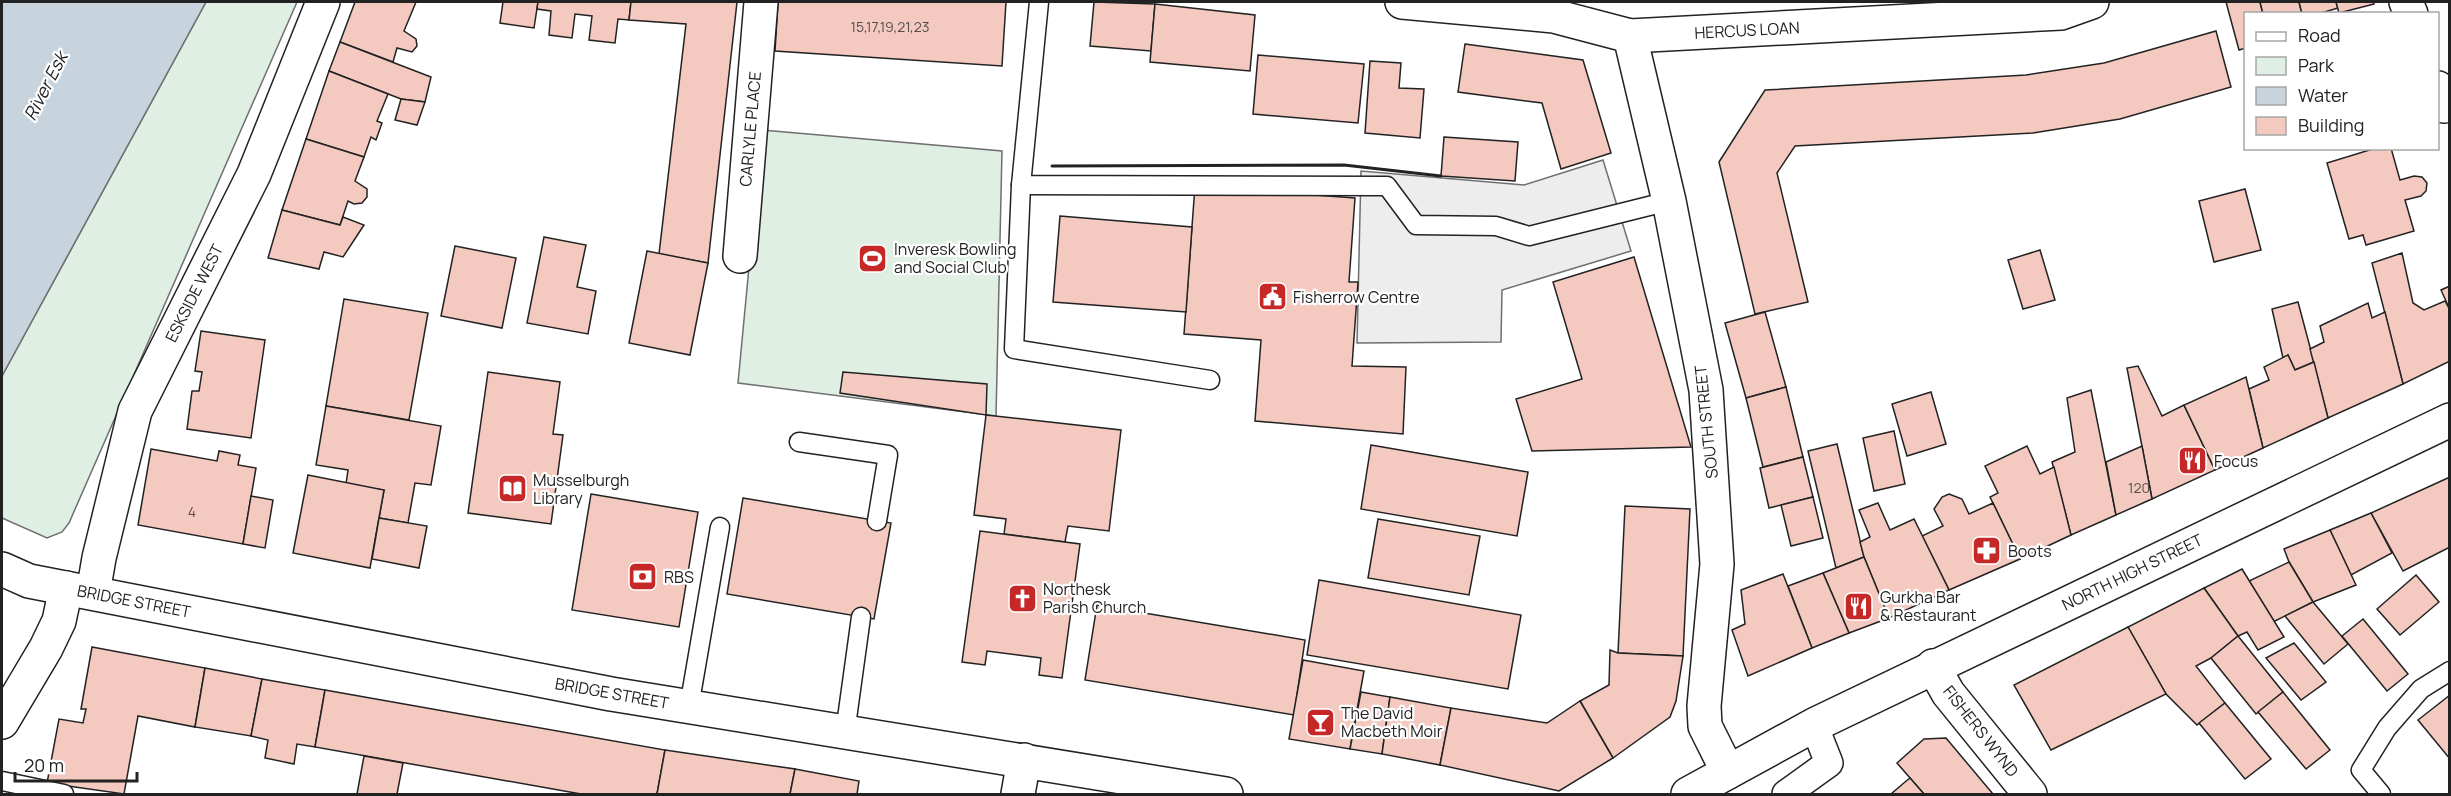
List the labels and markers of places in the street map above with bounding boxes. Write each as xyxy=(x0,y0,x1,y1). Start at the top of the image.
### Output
place label: Inveresk Bowling and Social Club xyxy=(894,238,1017,278)
sports icon: Inveresk Bowling and Social Club xyxy=(857,242,889,274)
public building icon: Fisherrow Centre xyxy=(1256,281,1288,313)
place label: Fisherrow Centre xyxy=(1293,286,1419,308)
restaurant icon: Focus xyxy=(2177,445,2209,477)
place label: Focus xyxy=(2214,450,2258,472)
place label: Musselburgh Library xyxy=(533,469,629,509)
library icon: Musselburgh Library xyxy=(496,473,528,505)
pharmacy icon: Boots xyxy=(1971,535,2003,567)
place label: Boots xyxy=(2008,540,2052,562)
bank icon: RBS xyxy=(627,561,659,593)
place label: RBS xyxy=(664,566,694,588)
place label: Northesk Parish Church xyxy=(1043,578,1146,618)
church icon: Northesk Parish Church xyxy=(1006,582,1038,614)
place label: Gurkha Bar & Restaurant xyxy=(1880,586,1977,626)
restaurant icon: Gurkha Bar & Restaurant xyxy=(1843,590,1875,622)
place label: The David Macbeth Moir xyxy=(1341,702,1443,742)
bar icon: The David Macbeth Moir xyxy=(1304,706,1336,738)

